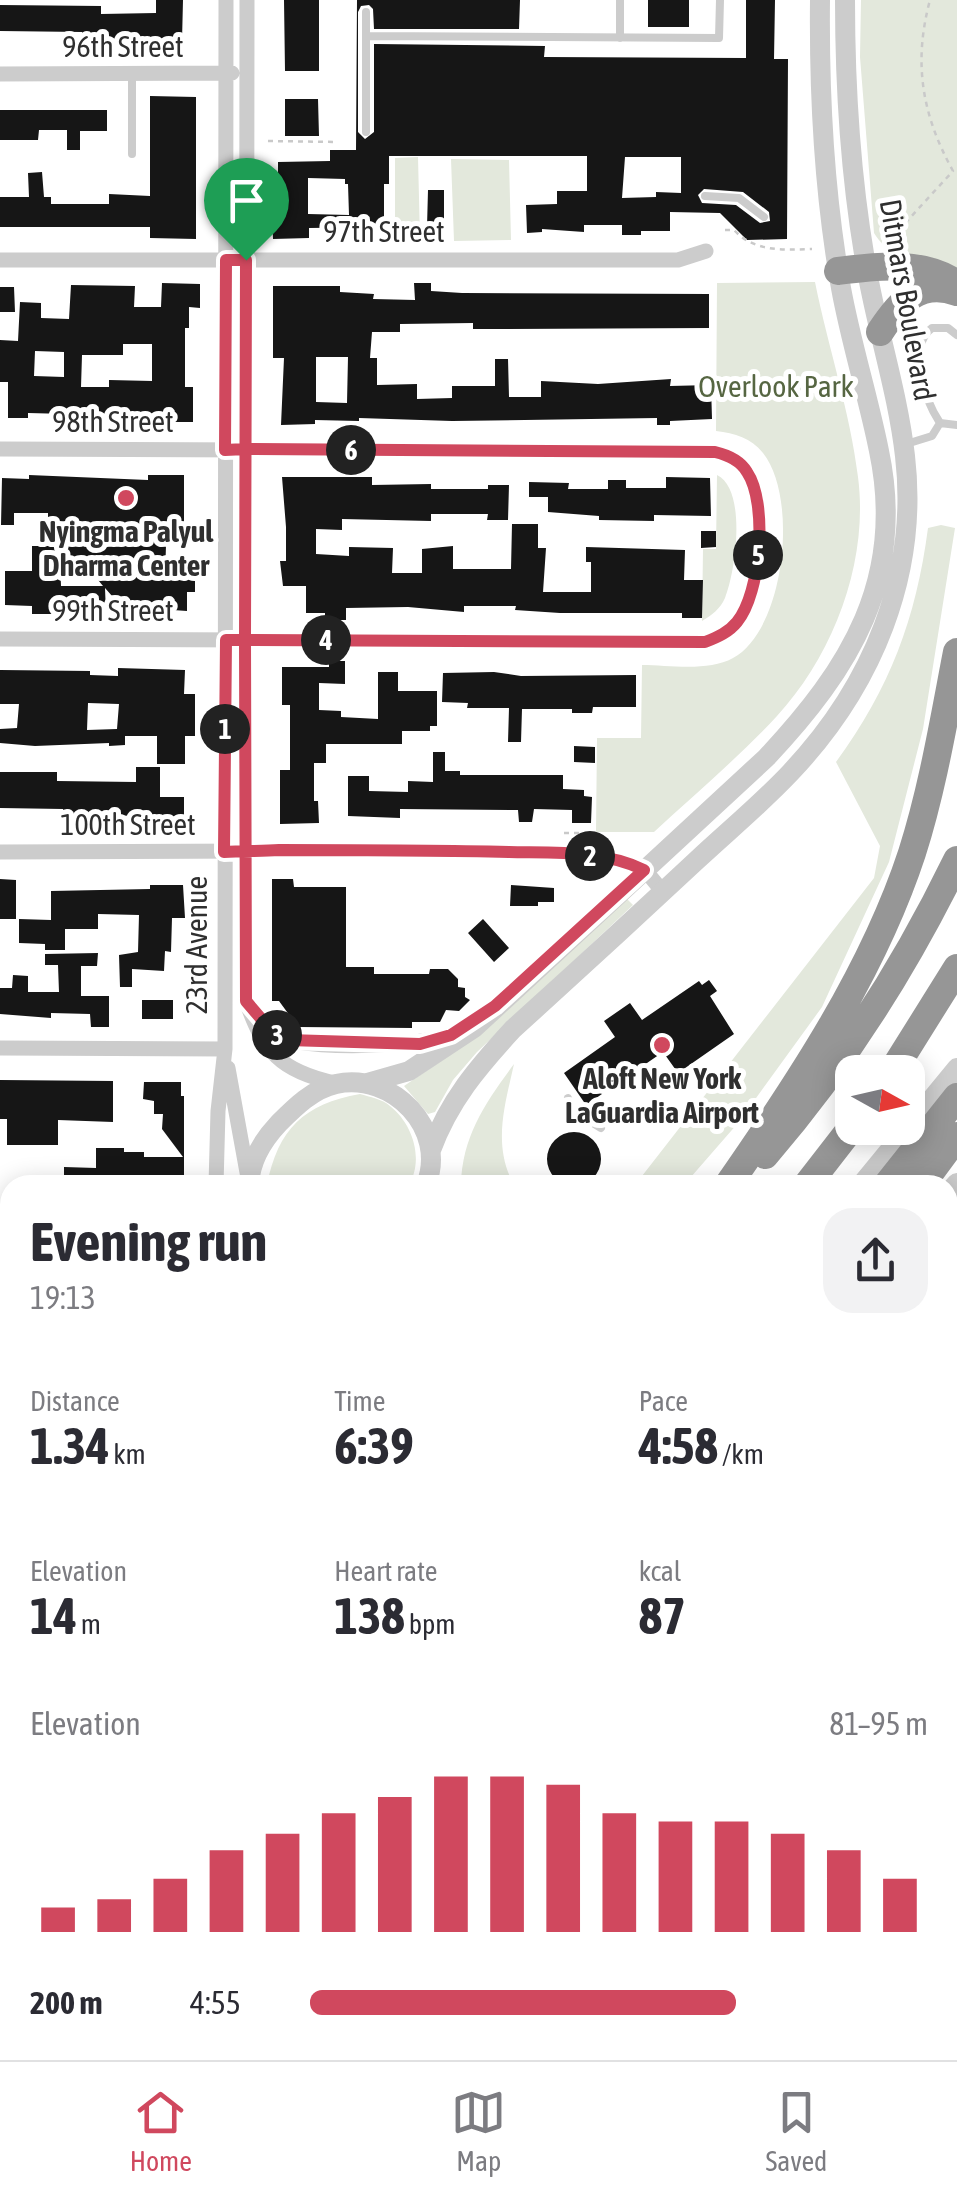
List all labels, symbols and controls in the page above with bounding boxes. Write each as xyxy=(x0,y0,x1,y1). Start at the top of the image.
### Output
street label: 96th Street xyxy=(62,29,184,63)
pin xyxy=(204,158,289,261)
icon: arrive xyxy=(219,173,274,228)
street label: Ditmars Boulevard xyxy=(874,196,942,403)
street label: 97th Street xyxy=(323,214,445,248)
park label: Overlook Park xyxy=(698,369,854,403)
street label: 98th Street xyxy=(52,404,174,438)
pin: 6 xyxy=(326,425,376,475)
text: 6 xyxy=(344,434,358,466)
marker: Nyingma Palyul Dharma Center xyxy=(115,487,137,509)
place label: Nyingma Palyul Dharma Center xyxy=(39,514,214,582)
pin: 5 xyxy=(733,530,783,580)
text: 5 xyxy=(751,539,765,571)
street label: 99th Street xyxy=(52,593,174,627)
pin: 4 xyxy=(301,615,351,665)
text: 4 xyxy=(319,624,333,656)
pin: 1 xyxy=(200,704,250,754)
text: 1 xyxy=(218,713,232,745)
street label: 100th Street xyxy=(60,807,196,841)
pin: 2 xyxy=(565,831,615,881)
text: 2 xyxy=(583,840,597,872)
street label: 23rd Avenue xyxy=(179,876,213,1014)
pin: 3 xyxy=(252,1010,302,1060)
text: 3 xyxy=(270,1019,284,1051)
marker: Aloft New York LaGuardia Airport xyxy=(651,1034,673,1056)
north arrow xyxy=(835,1055,925,1145)
map controls xyxy=(835,1055,925,1145)
place label: Aloft New York LaGuardia Airport xyxy=(565,1061,759,1129)
button: share xyxy=(823,1208,928,1313)
text: Evening run xyxy=(30,1210,267,1273)
text: 19:13 xyxy=(30,1279,96,1316)
text: Distance xyxy=(30,1385,120,1417)
text: Time xyxy=(334,1385,385,1417)
text: Pace xyxy=(639,1385,688,1417)
text: 1.34 xyxy=(30,1417,109,1475)
text: 6:39 xyxy=(334,1417,414,1475)
text: 4:58 xyxy=(639,1417,718,1475)
text: km xyxy=(109,1438,146,1470)
text: /km xyxy=(718,1438,764,1470)
text: Elevation xyxy=(30,1555,127,1587)
text: Heart rate xyxy=(334,1555,437,1587)
text: kcal xyxy=(639,1555,681,1587)
text: 14 xyxy=(30,1587,77,1645)
text: 138 xyxy=(334,1587,405,1645)
text: 87 xyxy=(639,1587,686,1645)
text: m xyxy=(77,1608,101,1640)
text: bpm xyxy=(405,1608,455,1640)
text: Elevation xyxy=(30,1705,141,1742)
text: 81–95 m xyxy=(829,1705,928,1742)
text: 200 m xyxy=(30,1984,103,2021)
text: 4:55 xyxy=(190,1984,241,2021)
tab: Home xyxy=(130,2085,192,2177)
tab: Map xyxy=(451,2085,506,2177)
tab: Saved xyxy=(765,2085,827,2177)

